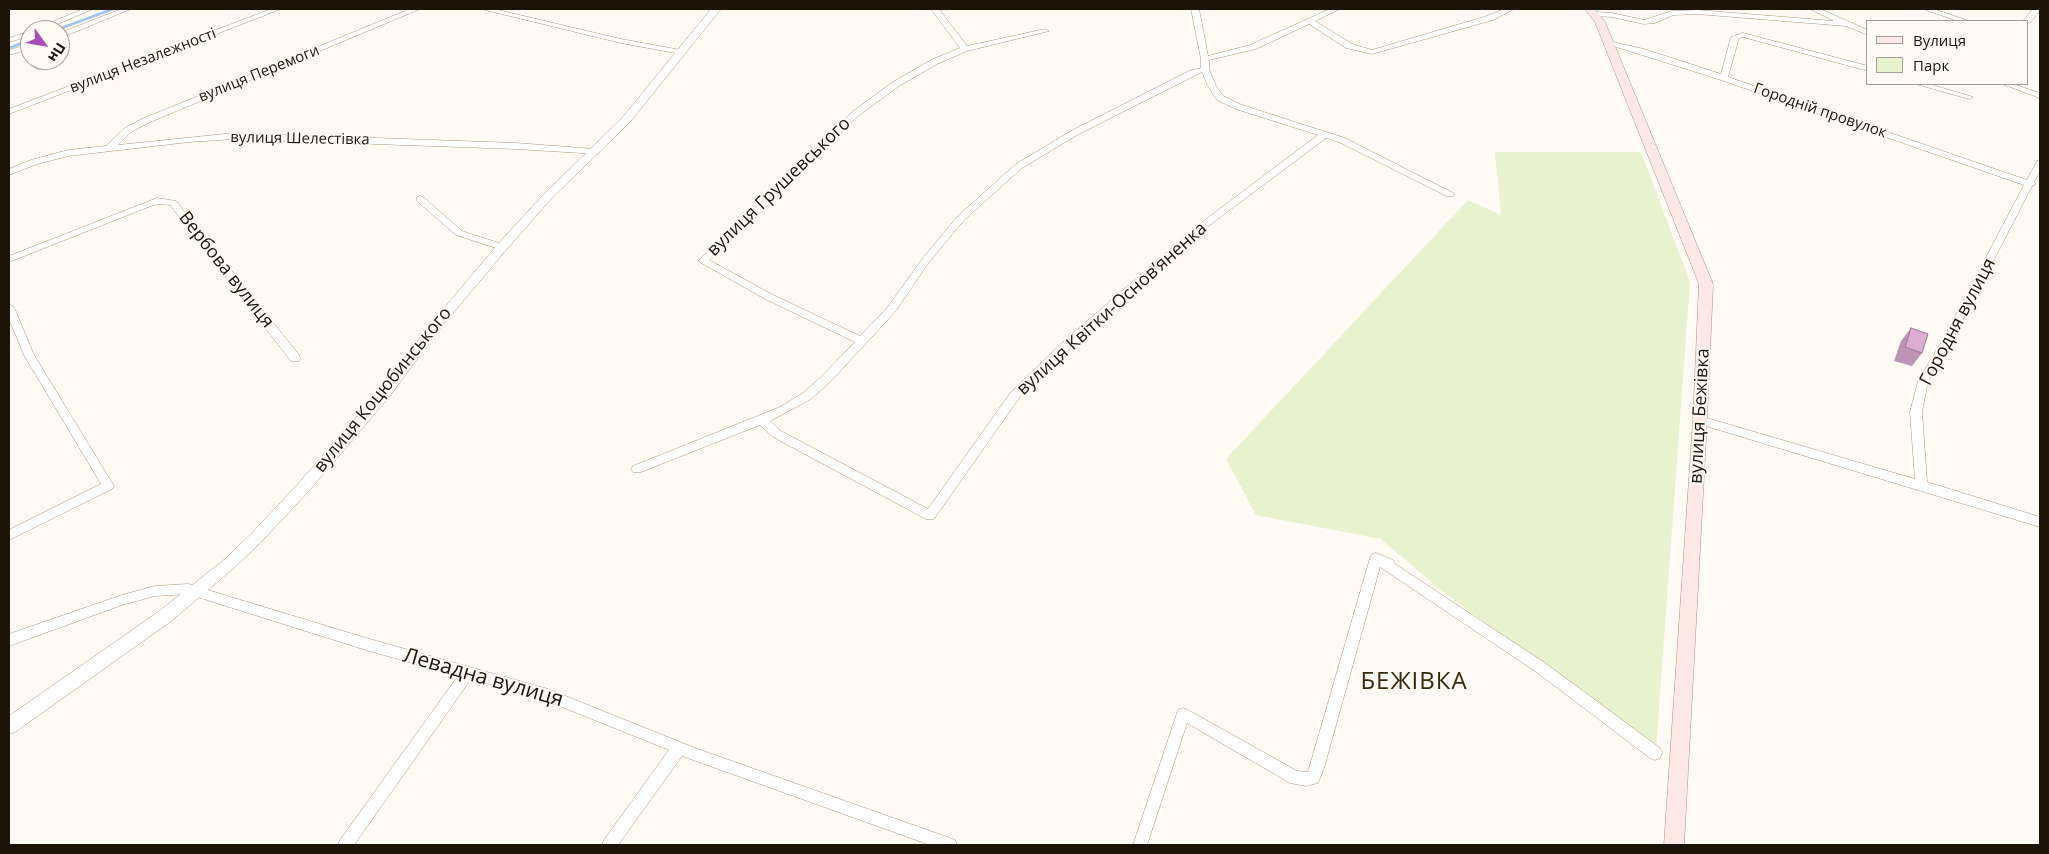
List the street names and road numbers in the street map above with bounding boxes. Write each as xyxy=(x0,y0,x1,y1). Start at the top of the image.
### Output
street label: вулиця Незалежності xyxy=(67,25,219,97)
street label: вулиця Перемоги xyxy=(196,42,322,106)
street label: Городній провулок xyxy=(1751,80,1889,142)
street label: вулиця Грушевського xyxy=(703,113,855,261)
street label: вулиця Шелестівка xyxy=(230,129,370,149)
street label: Вербова вулиця xyxy=(174,208,278,332)
street label: вулиця Квітки-Основʼяненка xyxy=(1013,218,1211,400)
street label: Городня вулиця xyxy=(1915,255,2001,389)
street label: вулиця Коцюбинського xyxy=(310,303,456,477)
street label: вулиця Бежівка xyxy=(1686,348,1714,484)
street label: Левадна вулиця xyxy=(400,643,566,713)

